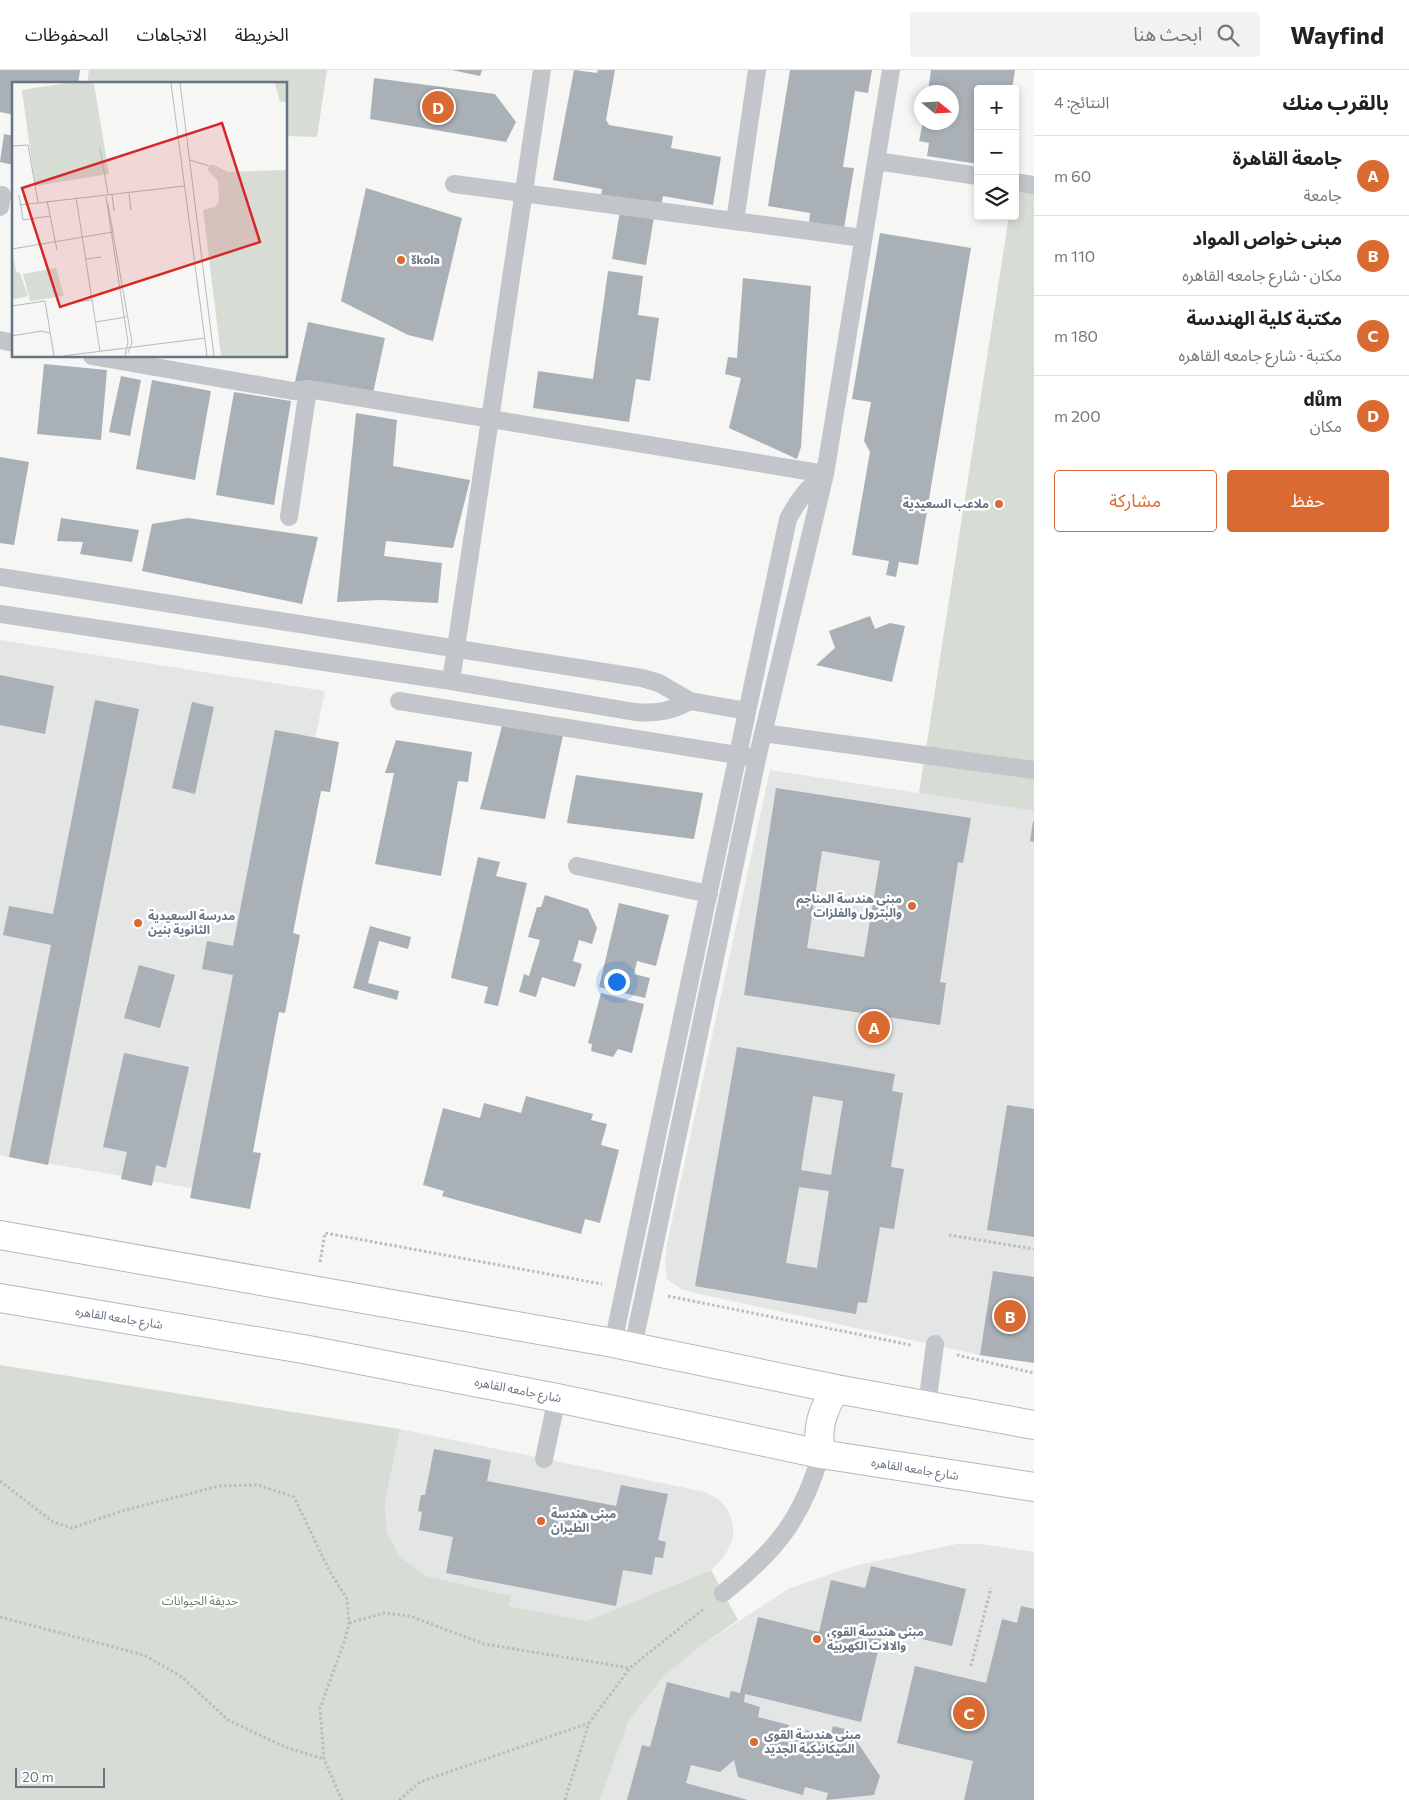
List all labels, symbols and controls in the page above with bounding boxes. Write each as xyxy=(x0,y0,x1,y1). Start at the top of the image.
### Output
search box xyxy=(910,12,1260,57)
text: Wayfind xyxy=(1290,20,1384,49)
icon: search xyxy=(1214,21,1242,49)
text: ابحث هنا xyxy=(1133,22,1202,45)
text: المحفوظات xyxy=(25,23,109,45)
text: الاتجاهات xyxy=(137,23,207,45)
text: الخريطة xyxy=(235,23,289,45)
inset map xyxy=(12,82,288,358)
north arrow xyxy=(914,85,959,130)
map controls xyxy=(974,85,1019,220)
button: + xyxy=(974,85,1019,130)
pin: D xyxy=(422,88,454,126)
text: بالقرب منك xyxy=(1283,89,1389,114)
text: النتائج: 4 xyxy=(1054,92,1109,111)
button: − xyxy=(974,130,1019,175)
text: جامعة القاهرة xyxy=(1232,146,1342,169)
text: 60 m xyxy=(1054,166,1091,185)
text: A xyxy=(1367,166,1379,185)
button: layers xyxy=(974,175,1019,220)
text: جامعة xyxy=(1303,185,1342,204)
text: مبنى خواص المواد xyxy=(1192,226,1342,249)
text: 110 m xyxy=(1054,246,1095,265)
text: B xyxy=(1368,246,1378,265)
place label: škola xyxy=(411,252,440,266)
marker: škola xyxy=(395,254,407,266)
text: مكان · شارع جامعه القاهره xyxy=(1182,265,1342,284)
text: مكتبة كلية الهندسة xyxy=(1186,306,1342,329)
text: 180 m xyxy=(1054,326,1098,345)
text: C xyxy=(1368,326,1378,345)
text: مكتبة · شارع جامعه القاهره xyxy=(1179,345,1342,364)
text: dům xyxy=(1303,387,1342,410)
text: 200 m xyxy=(1054,406,1101,425)
text: D xyxy=(1367,406,1379,425)
text: مكان xyxy=(1310,416,1342,435)
button: مشاركة xyxy=(1054,470,1217,532)
button: حفظ xyxy=(1227,470,1389,532)
place label: ملاعب السعيدية xyxy=(903,496,989,511)
marker: ملاعب السعيدية xyxy=(993,498,1005,510)
place label: مبنى هندسة المناجم والبترول والفلزات xyxy=(796,891,902,920)
marker: مبنى هندسة المناجم والبترول والفلزات xyxy=(906,900,918,912)
place label: مدرسة السعيدية الثانوية بنين xyxy=(148,908,235,937)
marker: مدرسة السعيدية الثانوية بنين xyxy=(132,917,144,929)
your location xyxy=(604,969,630,995)
pin: A xyxy=(858,1008,890,1046)
pin: B xyxy=(994,1297,1026,1335)
street label: شارع جامعه القاهره xyxy=(74,1303,164,1334)
street label: شارع جامعه القاهره xyxy=(473,1374,563,1407)
street label: شارع جامعه القاهره xyxy=(870,1454,960,1485)
place label: مبنى هندسة الطيران xyxy=(551,1506,616,1535)
marker: مبنى هندسة الطيران xyxy=(535,1515,547,1527)
park label: حديقة الحيوانات xyxy=(162,1593,238,1608)
place label: مبنى هندسة القوى والالات الكهربية xyxy=(827,1624,924,1653)
marker: مبنى هندسة القوى والالات الكهربية xyxy=(811,1633,823,1645)
pin: C xyxy=(953,1694,985,1732)
place label: مبنى هندسة القوى الميكانيكية الجديد xyxy=(764,1727,861,1756)
marker: مبنى هندسة القوى الميكانيكية الجديد xyxy=(748,1736,760,1748)
scale bar xyxy=(15,1765,105,1788)
text: 20 m xyxy=(22,1768,54,1785)

